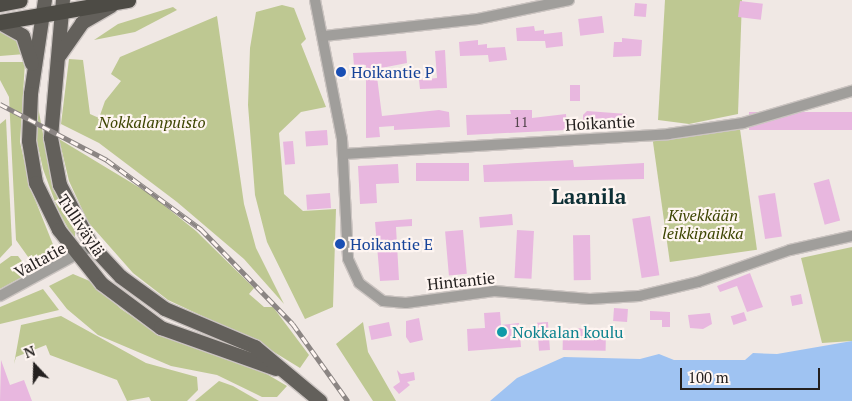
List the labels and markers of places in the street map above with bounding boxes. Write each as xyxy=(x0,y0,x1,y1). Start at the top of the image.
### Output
place label: Hoikantie P xyxy=(351,62,434,82)
marker: Hoikantie P xyxy=(335,66,347,78)
place label: Hoikantie E xyxy=(350,234,433,254)
marker: Hoikantie E xyxy=(334,238,346,250)
place label: Nokkalan koulu xyxy=(512,322,624,342)
marker: Nokkalan koulu xyxy=(496,326,508,338)

